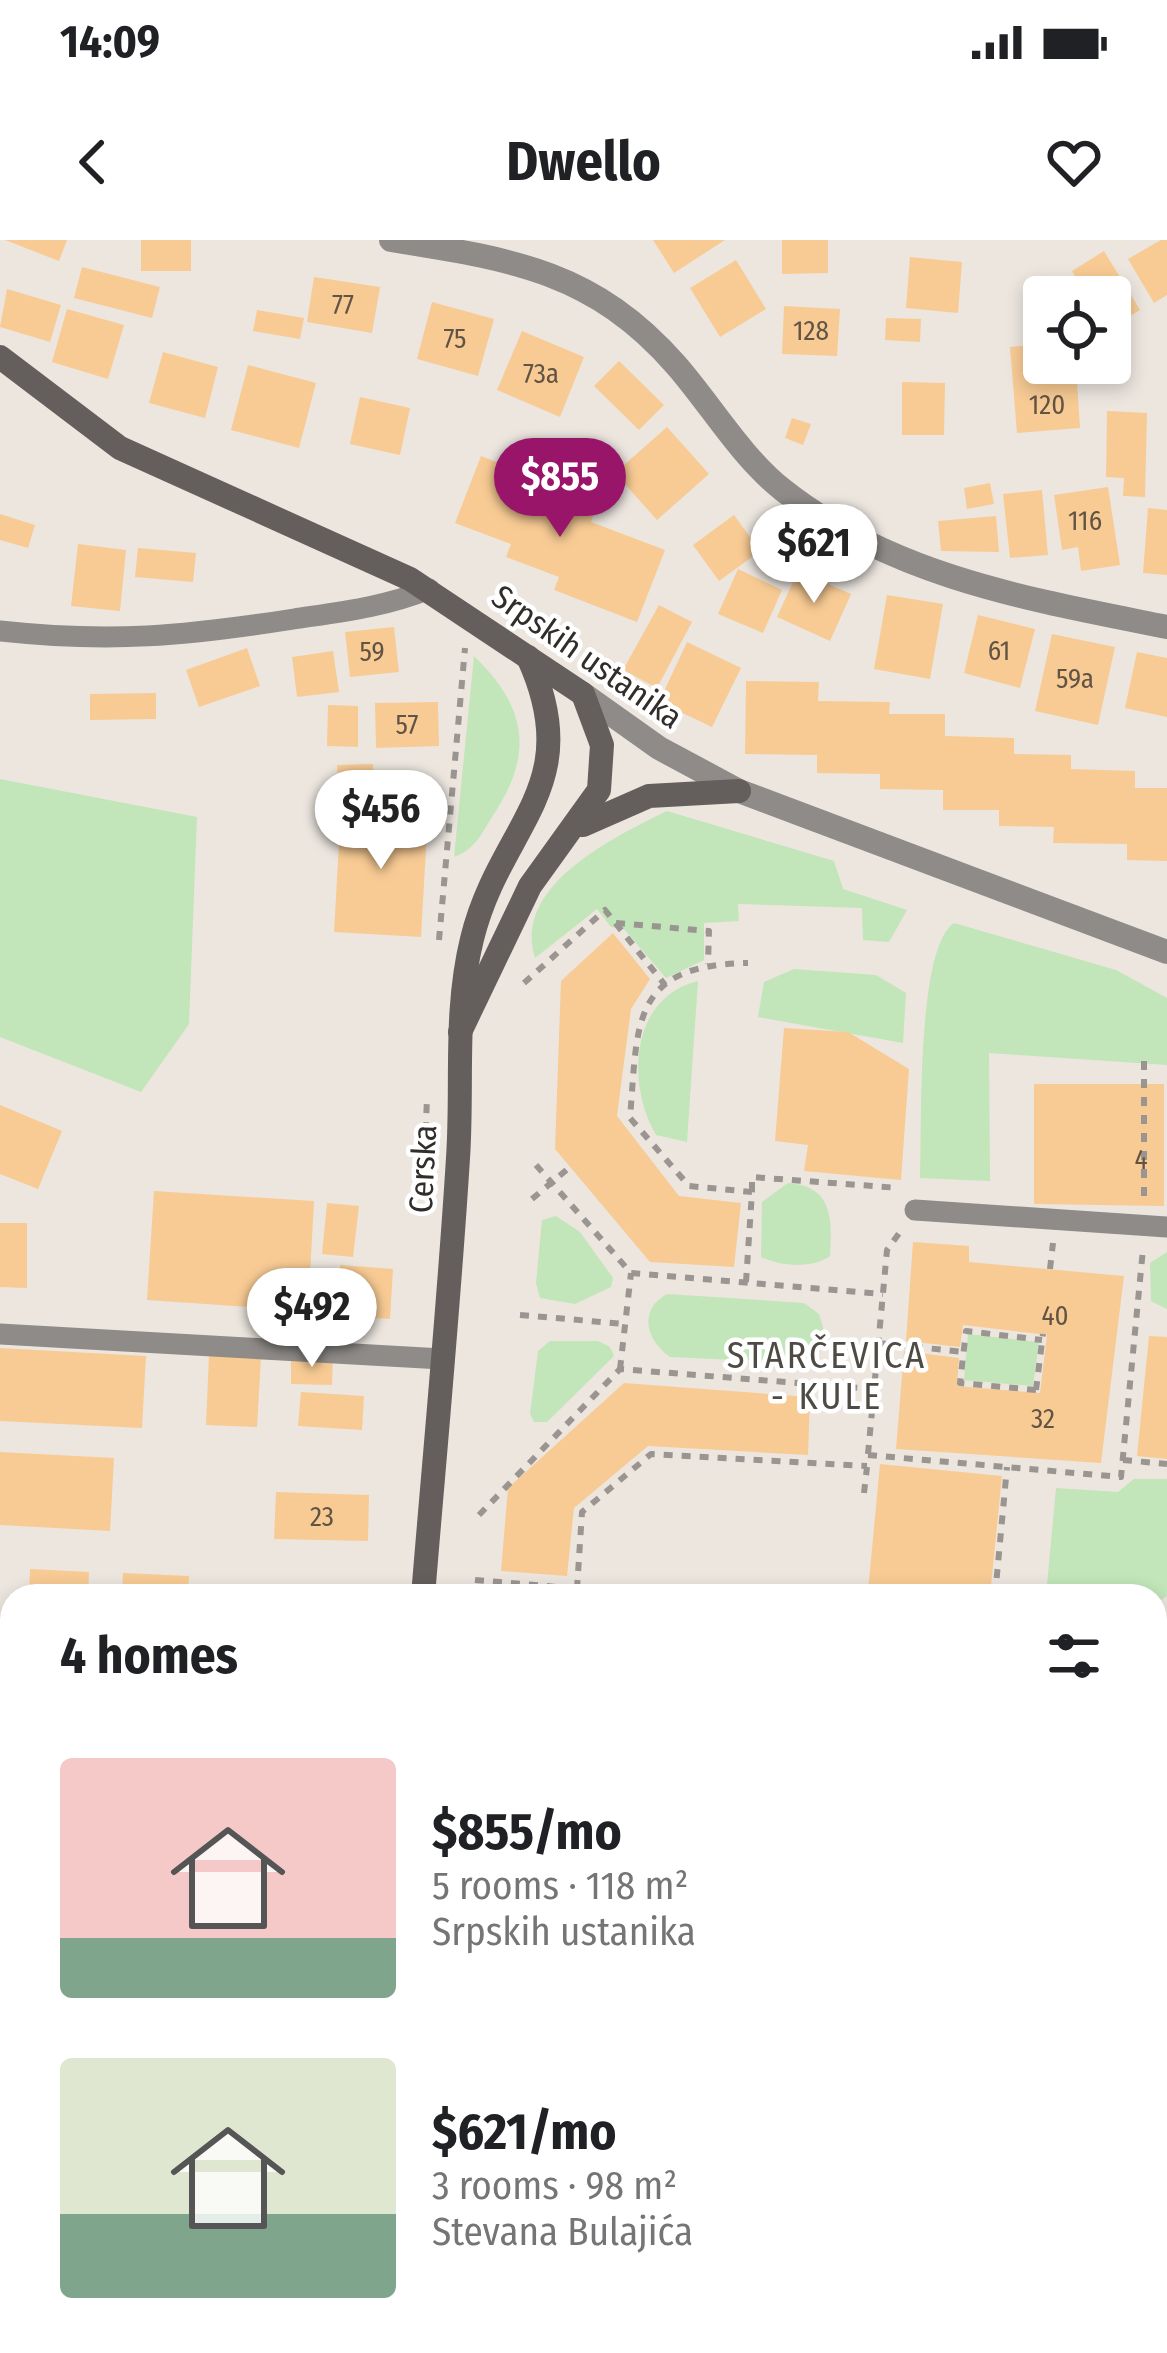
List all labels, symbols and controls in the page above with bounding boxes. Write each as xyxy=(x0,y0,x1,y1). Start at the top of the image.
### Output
text: 14:09 xyxy=(60,15,160,69)
icon: back xyxy=(60,129,126,195)
icon: heart xyxy=(1041,129,1107,195)
text: Dwello xyxy=(506,130,661,194)
map controls xyxy=(1023,276,1131,384)
button: locate xyxy=(1023,276,1131,384)
house number: 77 xyxy=(332,289,354,321)
house number: 128 xyxy=(793,315,829,347)
house number: 75 xyxy=(444,323,466,355)
house number: 73a xyxy=(523,358,559,390)
house number: 120 xyxy=(1029,389,1065,421)
pin: $855 xyxy=(489,438,631,540)
text: $855 xyxy=(521,454,599,500)
pin: $621 xyxy=(743,504,885,606)
house number: 116 xyxy=(1068,505,1102,537)
text: $621 xyxy=(777,520,851,566)
street label: Srpskih ustanika xyxy=(484,577,690,737)
house number: 61 xyxy=(988,635,1010,667)
house number: 59 xyxy=(359,636,385,668)
house number: 59a xyxy=(1056,663,1094,695)
house number: 57 xyxy=(396,709,418,741)
pin: $456 xyxy=(310,770,452,872)
text: $456 xyxy=(342,786,420,832)
street label: Cerska xyxy=(401,1124,445,1214)
house number: 4 xyxy=(1134,1144,1148,1176)
pin: $492 xyxy=(241,1268,383,1370)
text: $492 xyxy=(274,1284,350,1330)
house number: 40 xyxy=(1041,1300,1069,1332)
district label: STARČEVICA - KULE xyxy=(727,1333,927,1419)
house number: 32 xyxy=(1031,1403,1055,1435)
house number: 23 xyxy=(310,1501,334,1533)
icon: filters xyxy=(1041,1623,1107,1689)
text: 4 homes xyxy=(60,1625,238,1687)
text: $855/mo xyxy=(432,1801,622,1863)
icon: home xyxy=(156,1806,300,1950)
text: 5 rooms · 118 m² xyxy=(432,1863,688,1909)
text: Srpskih ustanika xyxy=(432,1909,696,1955)
text: $621/mo xyxy=(432,2101,616,2163)
icon: home xyxy=(156,2106,300,2250)
text: 3 rooms · 98 m² xyxy=(432,2163,677,2209)
text: Stevana Bulajića xyxy=(432,2209,693,2255)

